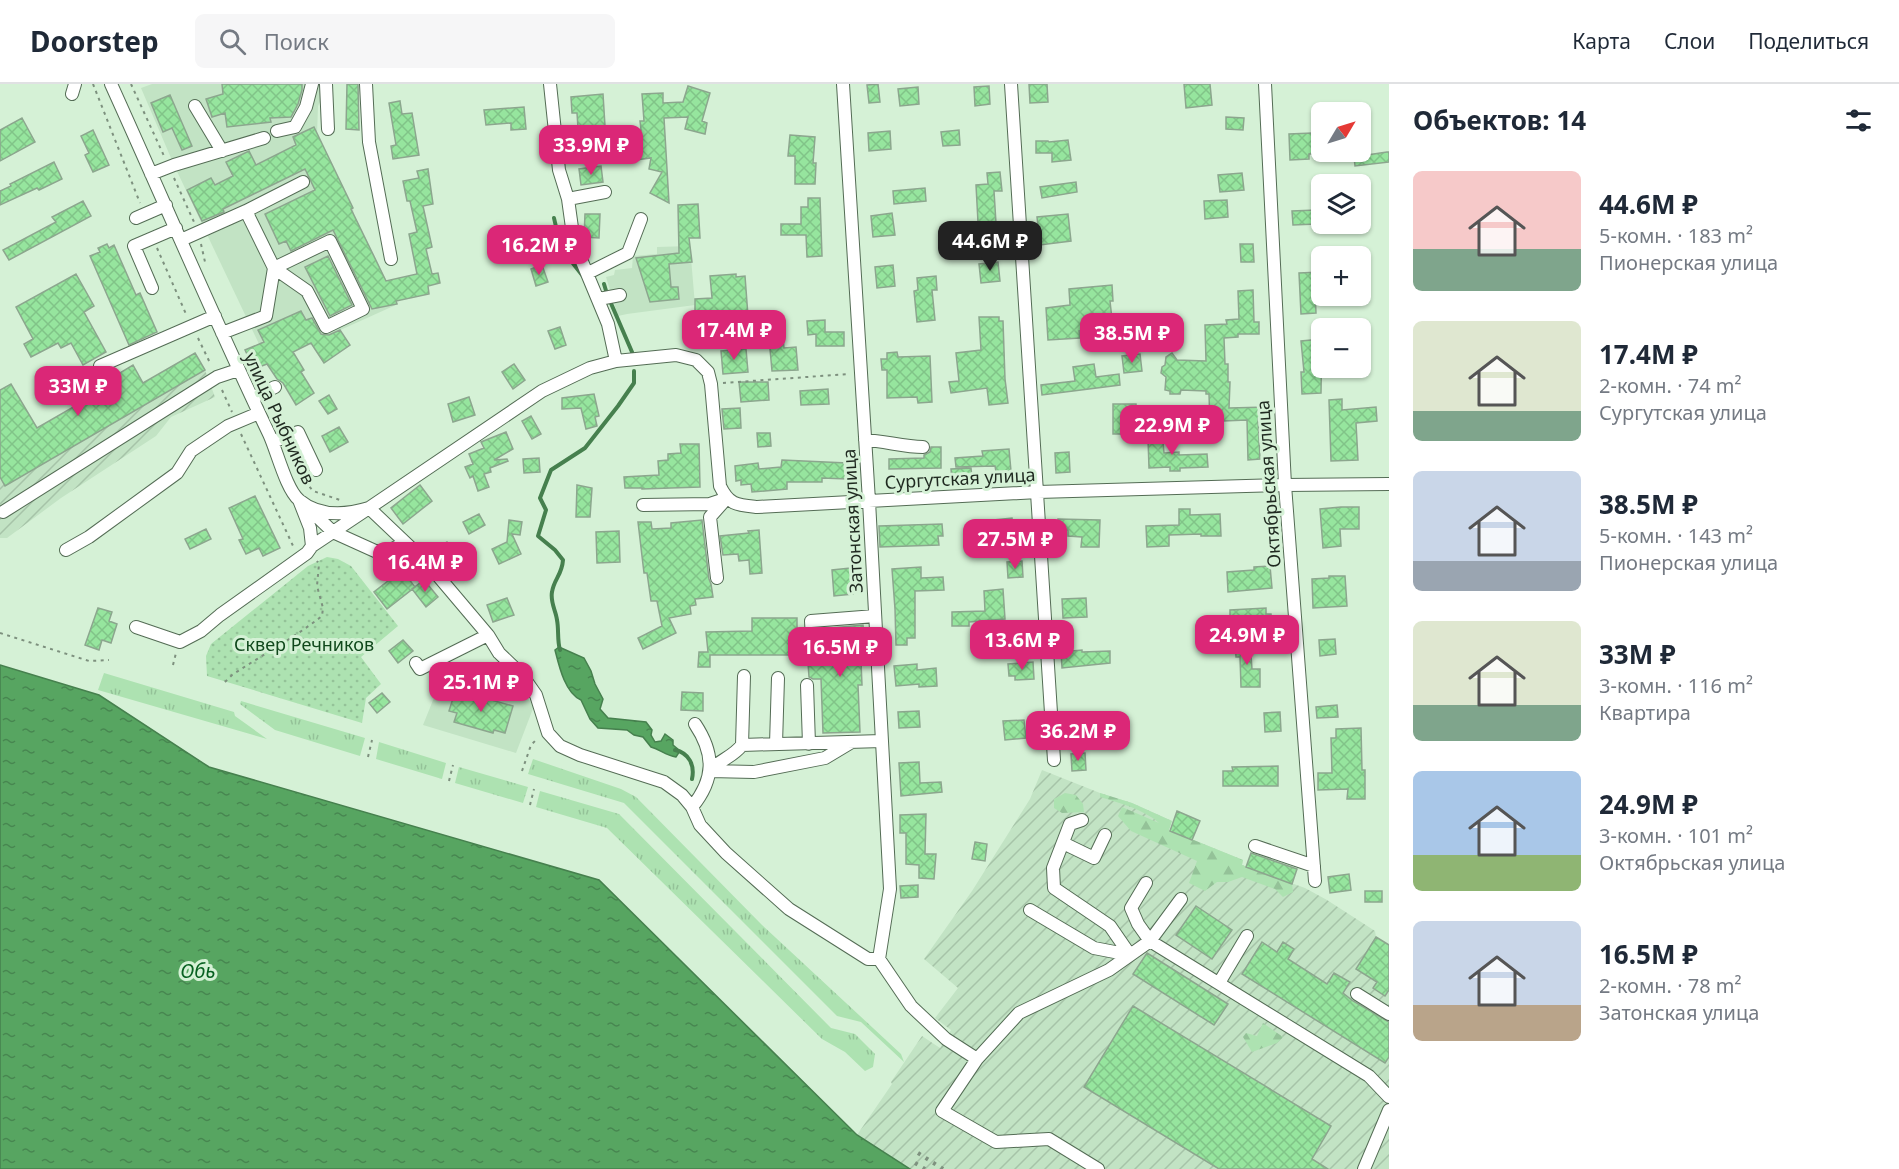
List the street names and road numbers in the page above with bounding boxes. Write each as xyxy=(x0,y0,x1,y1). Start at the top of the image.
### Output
street label: улица Рыбников xyxy=(239,348,321,488)
street label: Октябрьская улица xyxy=(1250,400,1286,568)
street label: Затонская улица xyxy=(836,448,868,594)
street label: Сургутская улица xyxy=(884,462,1036,494)

